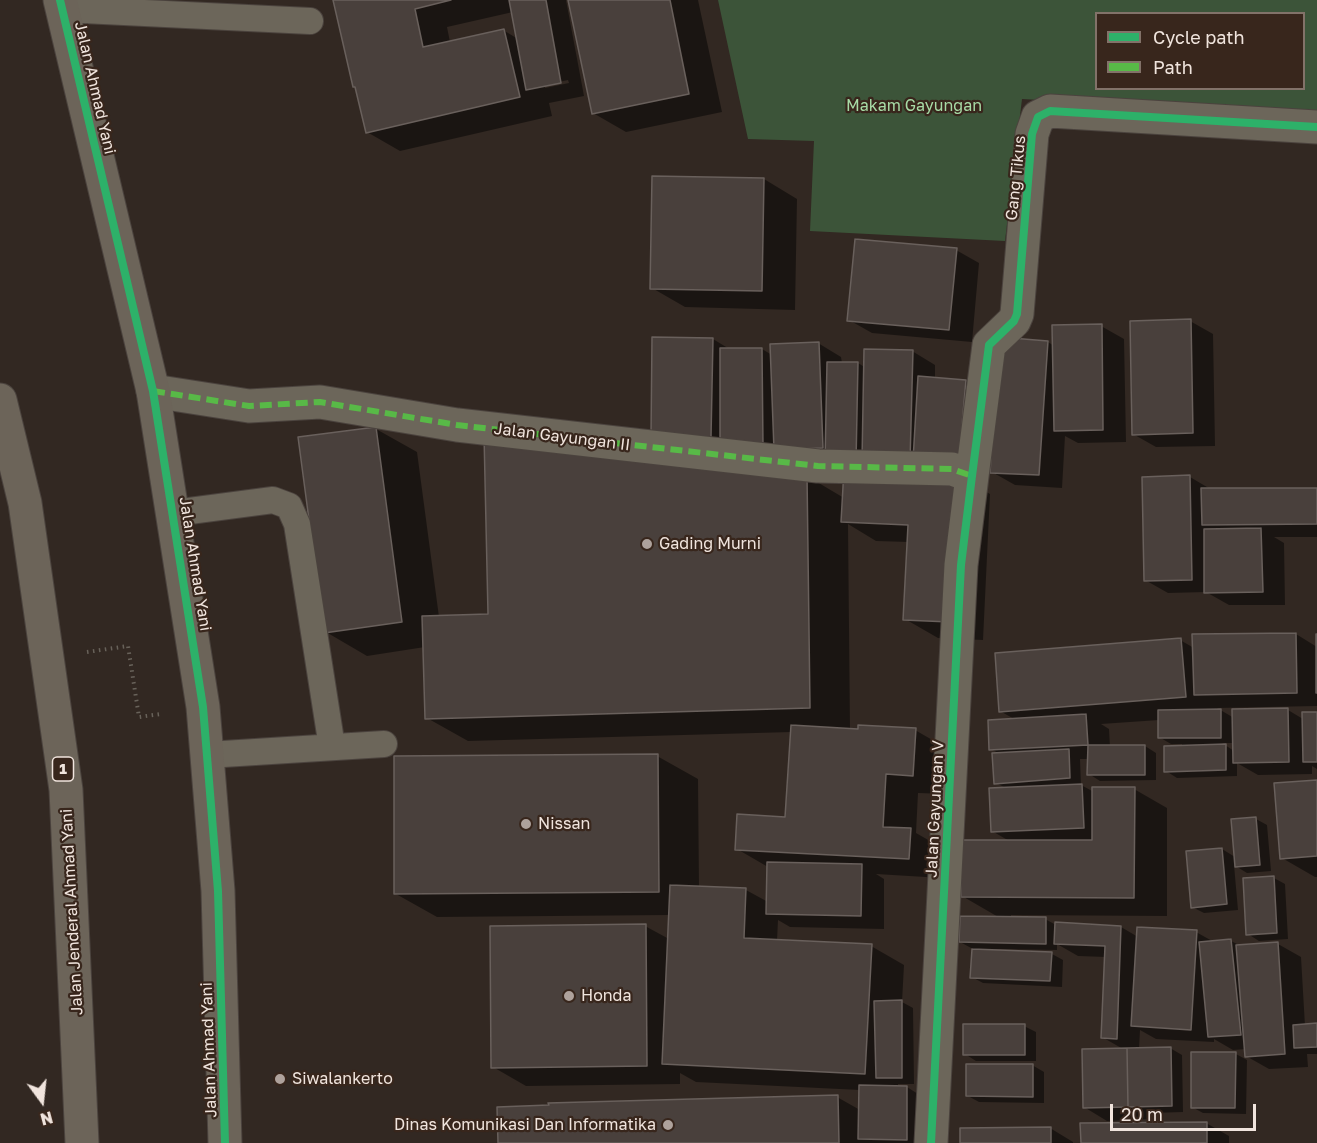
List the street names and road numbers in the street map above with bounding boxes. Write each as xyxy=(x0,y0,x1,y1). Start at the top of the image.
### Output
street label: Jalan Ahmad Yani xyxy=(70,20,120,156)
street label: Gang Tikus xyxy=(1002,135,1030,221)
street label: Jalan Gayungan II xyxy=(493,419,631,455)
street label: Jalan Ahmad Yani xyxy=(175,496,215,632)
street label: Jalan Gayungan V xyxy=(922,740,948,878)
road number: 1 xyxy=(52,757,74,781)
street label: Jalan Jenderal Ahmad Yani xyxy=(57,808,87,1016)
street label: Jalan Ahmad Yani xyxy=(197,982,221,1118)

